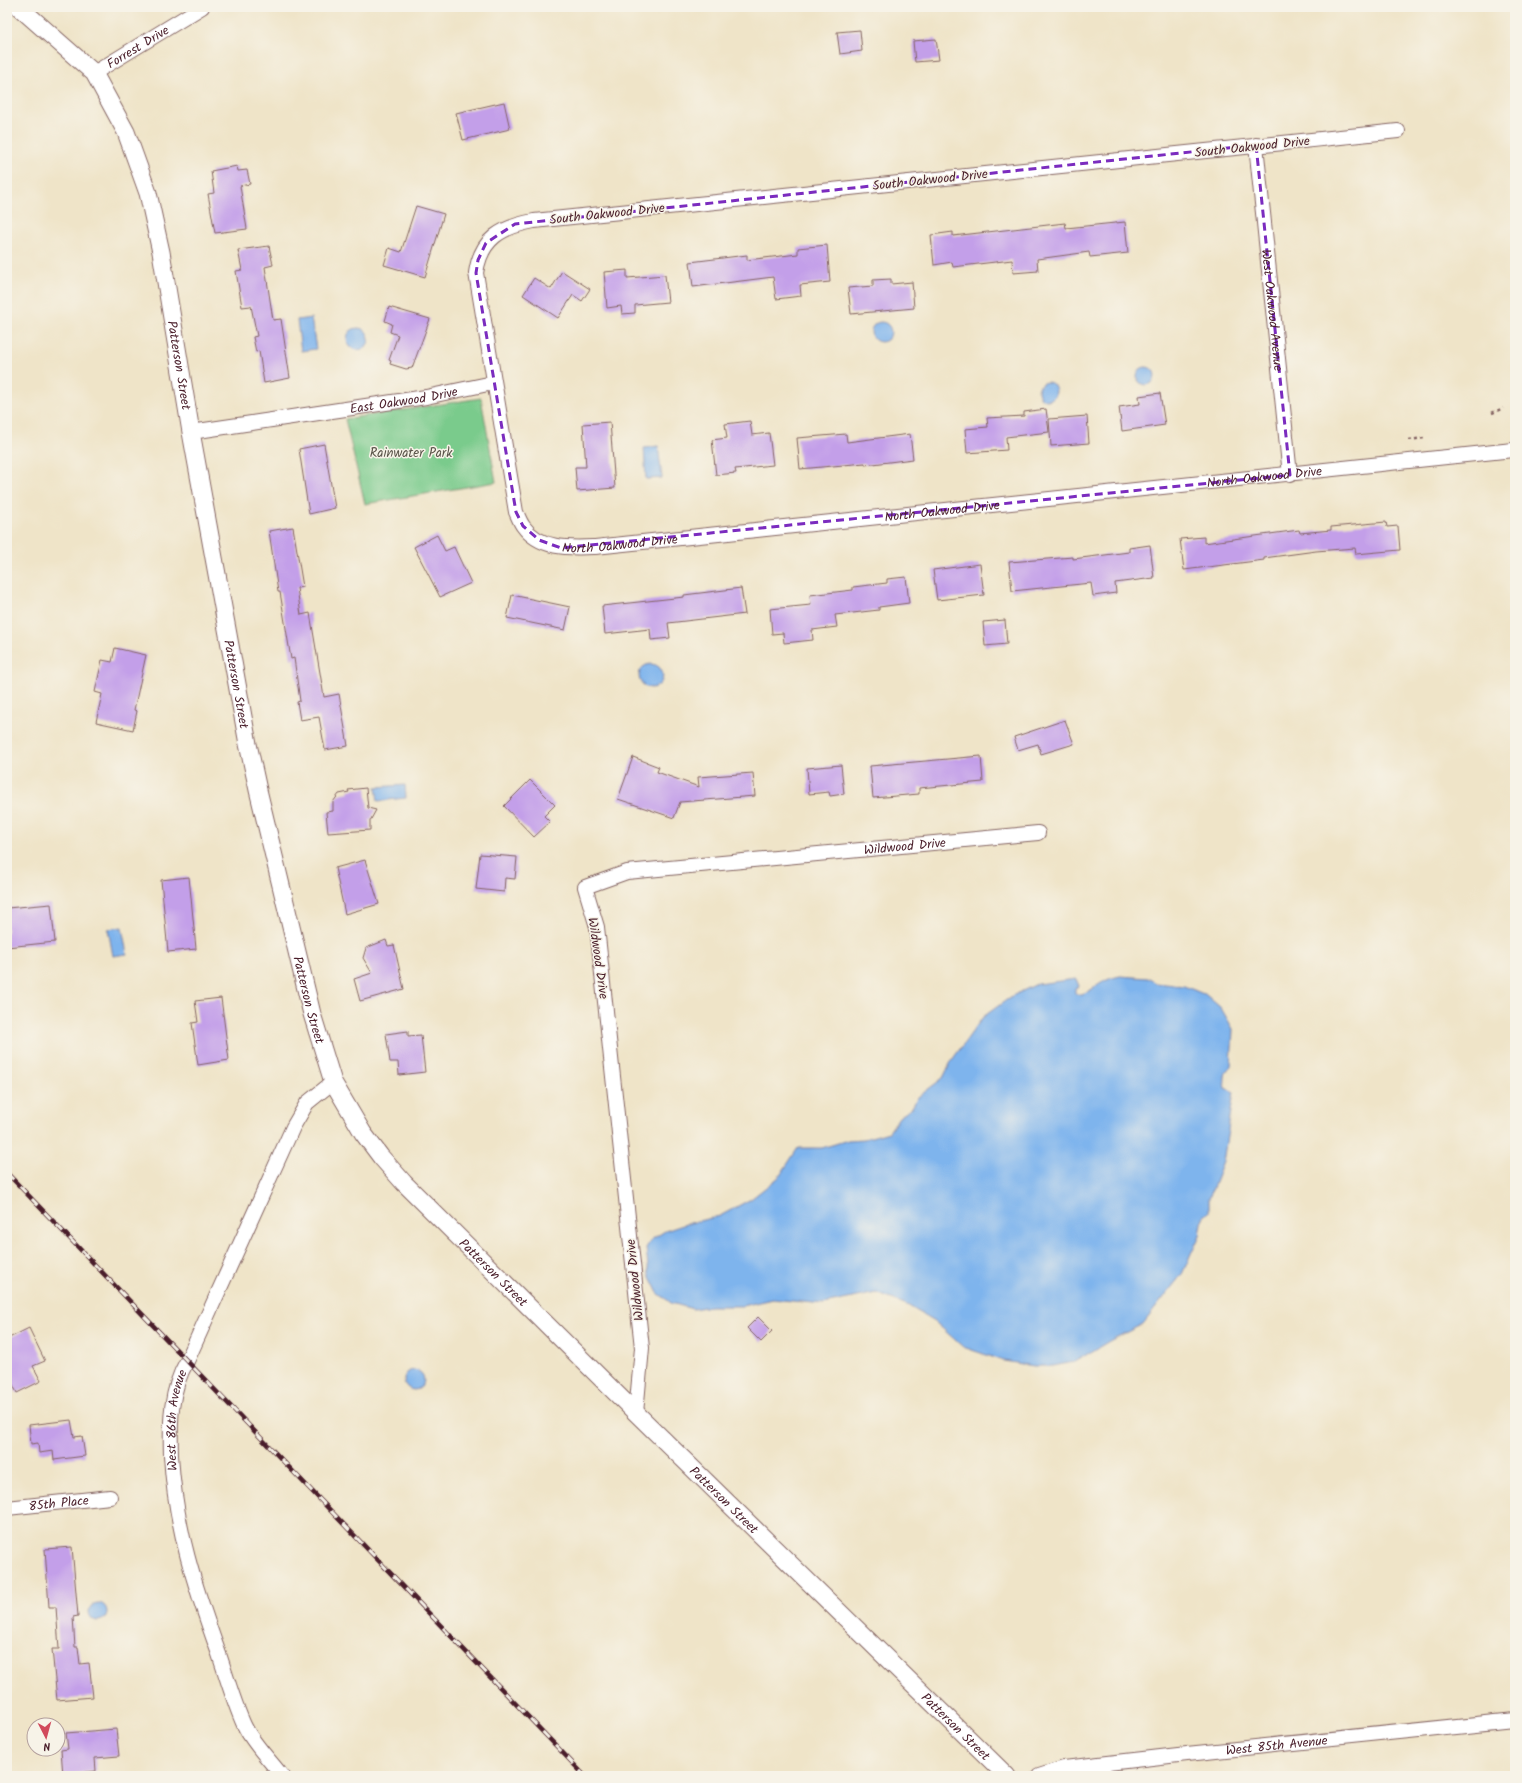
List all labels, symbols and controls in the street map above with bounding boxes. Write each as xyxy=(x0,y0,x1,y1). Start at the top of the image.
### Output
street label: Forrest Drive xyxy=(103,20,174,75)
street label: South Oakwood Drive xyxy=(1193,131,1311,164)
street label: South Oakwood Drive xyxy=(871,164,989,197)
street label: South Oakwood Drive xyxy=(548,198,666,231)
street label: West Oakwood Avenue xyxy=(1255,248,1288,372)
street label: Patterson Street xyxy=(161,319,196,412)
street label: East Oakwood Drive xyxy=(348,382,460,420)
park label: Rainwater Park xyxy=(370,443,453,464)
street label: North Oakwood Drive xyxy=(1206,461,1323,494)
street label: North Oakwood Drive xyxy=(883,495,1001,528)
street label: North Oakwood Drive xyxy=(561,529,679,560)
street label: Patterson Street xyxy=(217,638,254,731)
street label: Wildwood Drive xyxy=(863,833,947,861)
street label: Wildwood Drive xyxy=(581,916,614,1001)
street label: Patterson Street xyxy=(286,954,330,1048)
street label: Patterson Street xyxy=(453,1234,533,1313)
street label: Wildwood Drive xyxy=(621,1238,650,1322)
street label: West 86th Avenue xyxy=(162,1366,193,1472)
street label: Patterson Street xyxy=(684,1462,764,1540)
street label: 85th Place xyxy=(28,1490,90,1518)
street label: Patterson Street xyxy=(916,1688,995,1767)
north arrow xyxy=(26,1717,66,1757)
street label: West 85th Avenue xyxy=(1225,1730,1329,1762)
text: N xyxy=(42,1737,51,1755)

